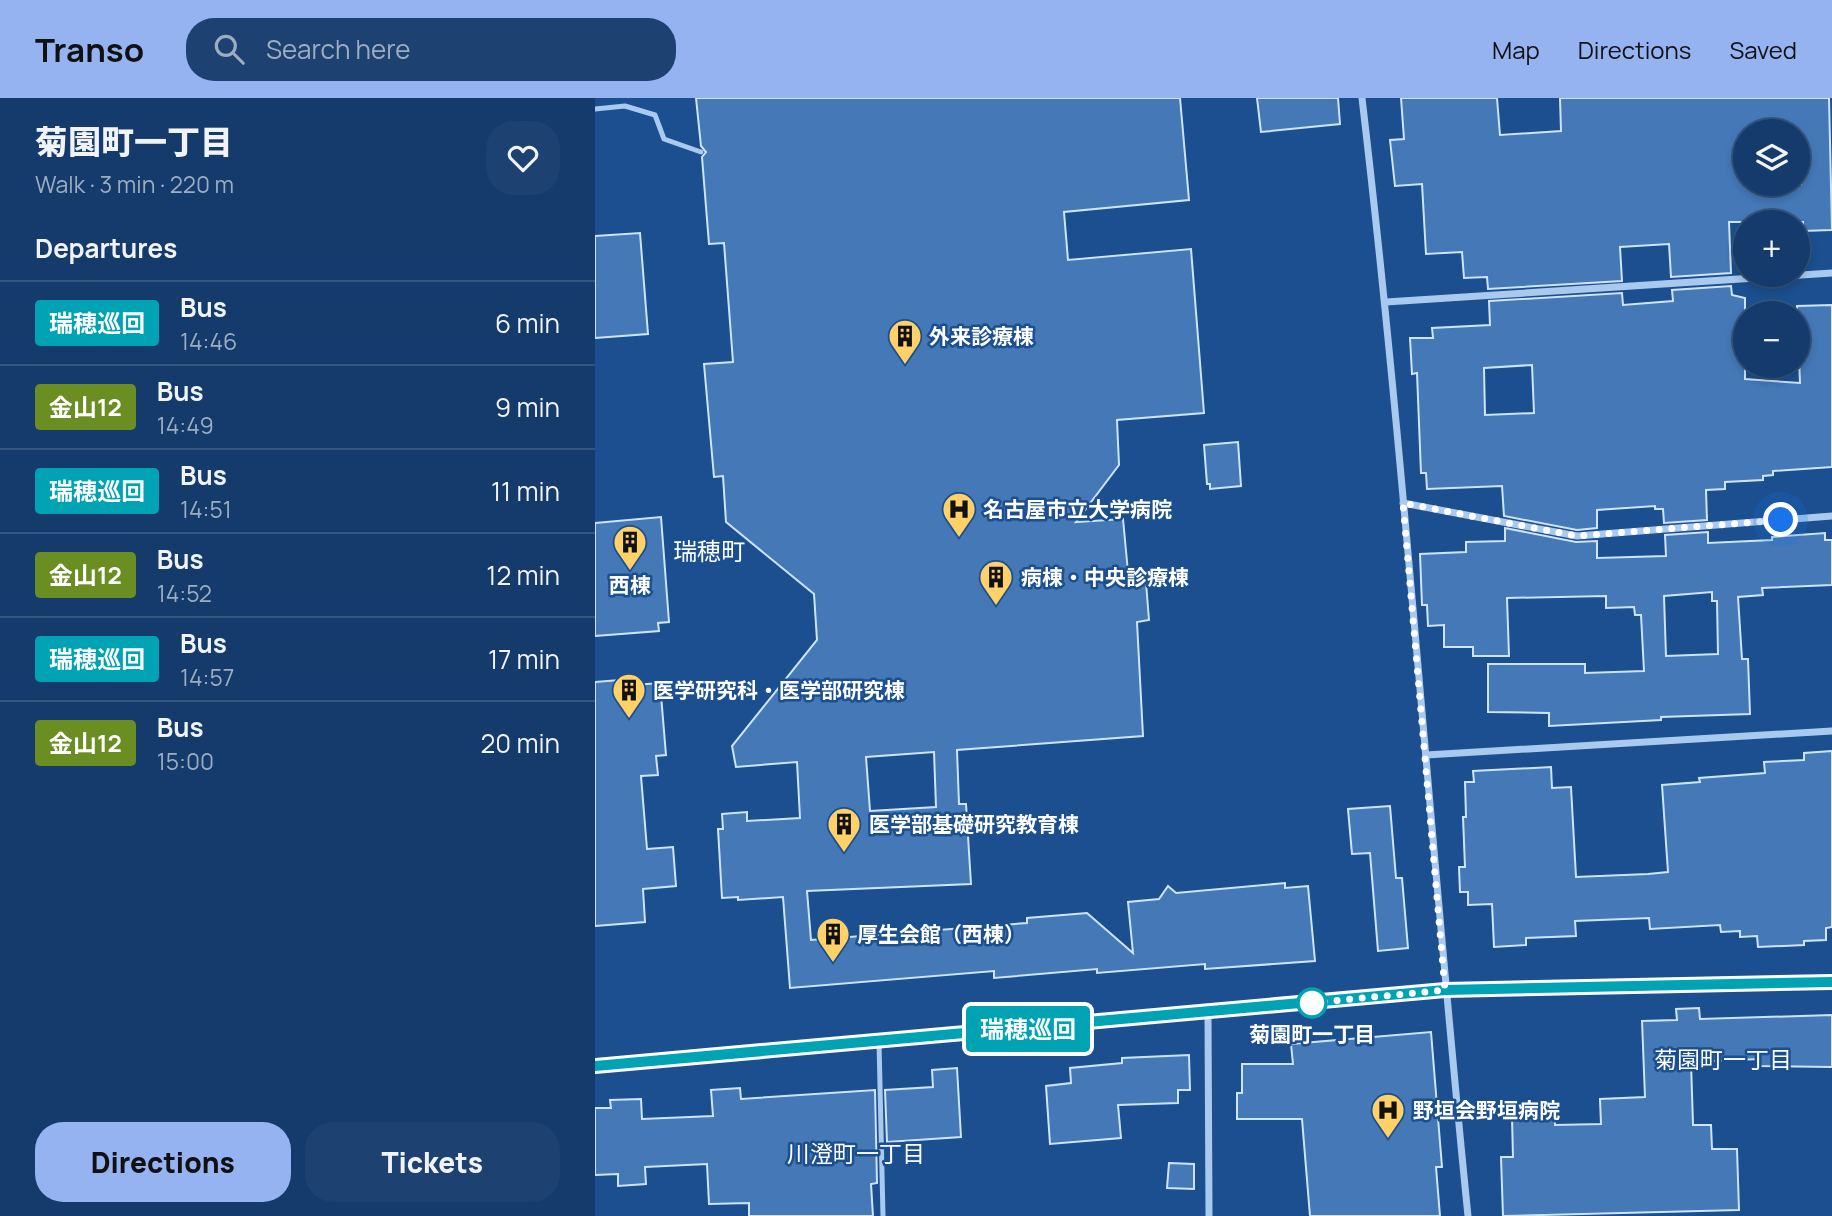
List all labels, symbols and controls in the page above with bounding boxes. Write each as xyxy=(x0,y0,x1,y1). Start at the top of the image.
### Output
search box xyxy=(186,18,676,81)
text: Transo xyxy=(35,27,144,72)
icon: search xyxy=(210,30,248,68)
text: Search here xyxy=(266,31,411,67)
text: Map xyxy=(1492,33,1540,66)
text: Directions xyxy=(1578,33,1691,66)
text: Saved xyxy=(1729,33,1797,66)
text: 菊園町一丁目 xyxy=(35,119,233,164)
map controls xyxy=(1733,119,1810,378)
button: layers xyxy=(1733,119,1810,196)
button: heart xyxy=(486,121,560,195)
text: Walk · 3 min · 220 m xyxy=(35,168,234,200)
button: + xyxy=(1733,210,1810,287)
text: Departures xyxy=(35,230,177,266)
text: Bus xyxy=(180,289,227,325)
button: − xyxy=(1733,301,1810,378)
text: 6 min xyxy=(495,305,560,341)
text: 瑞穂巡回 xyxy=(49,306,145,339)
building icon: 外来診療棟 xyxy=(886,317,924,366)
place label: 外来診療棟 xyxy=(929,322,1034,350)
text: 14:46 xyxy=(180,325,237,357)
text: Bus xyxy=(157,373,204,409)
text: 9 min xyxy=(495,389,560,425)
text: 金山12 xyxy=(49,390,122,423)
text: 14:49 xyxy=(157,409,214,441)
text: Bus xyxy=(180,457,227,493)
text: 11 min xyxy=(491,473,560,509)
text: 瑞穂巡回 xyxy=(49,474,145,507)
hospital icon: 名古屋市立大学病院 xyxy=(940,490,978,539)
text: 14:51 xyxy=(180,493,232,525)
place label: 名古屋市立大学病院 xyxy=(983,495,1172,523)
your location xyxy=(1763,502,1798,537)
building icon: 西棟 xyxy=(611,523,649,572)
district label: 瑞穂町 xyxy=(673,534,745,567)
text: Bus xyxy=(157,541,204,577)
text: 12 min xyxy=(486,557,560,593)
text: 金山12 xyxy=(49,558,122,591)
building icon: 病棟・中央診療棟 xyxy=(977,558,1015,607)
place label: 病棟・中央診療棟 xyxy=(1021,563,1189,591)
place label: 西棟 xyxy=(609,571,651,599)
text: 14:52 xyxy=(157,577,212,609)
text: Bus xyxy=(180,625,227,661)
text: 17 min xyxy=(488,641,560,677)
text: 瑞穂巡回 xyxy=(49,642,145,675)
text: 14:57 xyxy=(180,661,234,693)
building icon: 医学研究科・医学部研究棟 xyxy=(610,671,648,720)
place label: 医学研究科・医学部研究棟 xyxy=(653,676,905,704)
text: Bus xyxy=(157,709,204,745)
text: 20 min xyxy=(481,725,560,761)
text: 金山12 xyxy=(49,726,122,759)
text: 15:00 xyxy=(157,745,214,777)
building icon: 医学部基礎研究教育棟 xyxy=(825,805,863,854)
place label: 医学部基礎研究教育棟 xyxy=(869,810,1079,838)
building icon: 厚生会館（西棟） xyxy=(814,915,852,964)
place label: 厚生会館（西棟） xyxy=(857,920,1025,948)
marker: 菊園町一丁目 xyxy=(1297,988,1327,1018)
line badge: 瑞穂巡回 xyxy=(979,1006,1077,1052)
text: 瑞穂巡回 xyxy=(980,1012,1076,1045)
place label: 菊園町一丁目 xyxy=(1249,1020,1375,1048)
district label: 菊園町一丁目 xyxy=(1654,1043,1792,1075)
hospital icon: 野垣会野垣病院 xyxy=(1369,1091,1407,1140)
place label: 野垣会野垣病院 xyxy=(1413,1096,1560,1124)
button: Directions xyxy=(35,1122,291,1202)
button: Tickets xyxy=(305,1122,560,1202)
district label: 川澄町一丁目 xyxy=(787,1137,925,1169)

